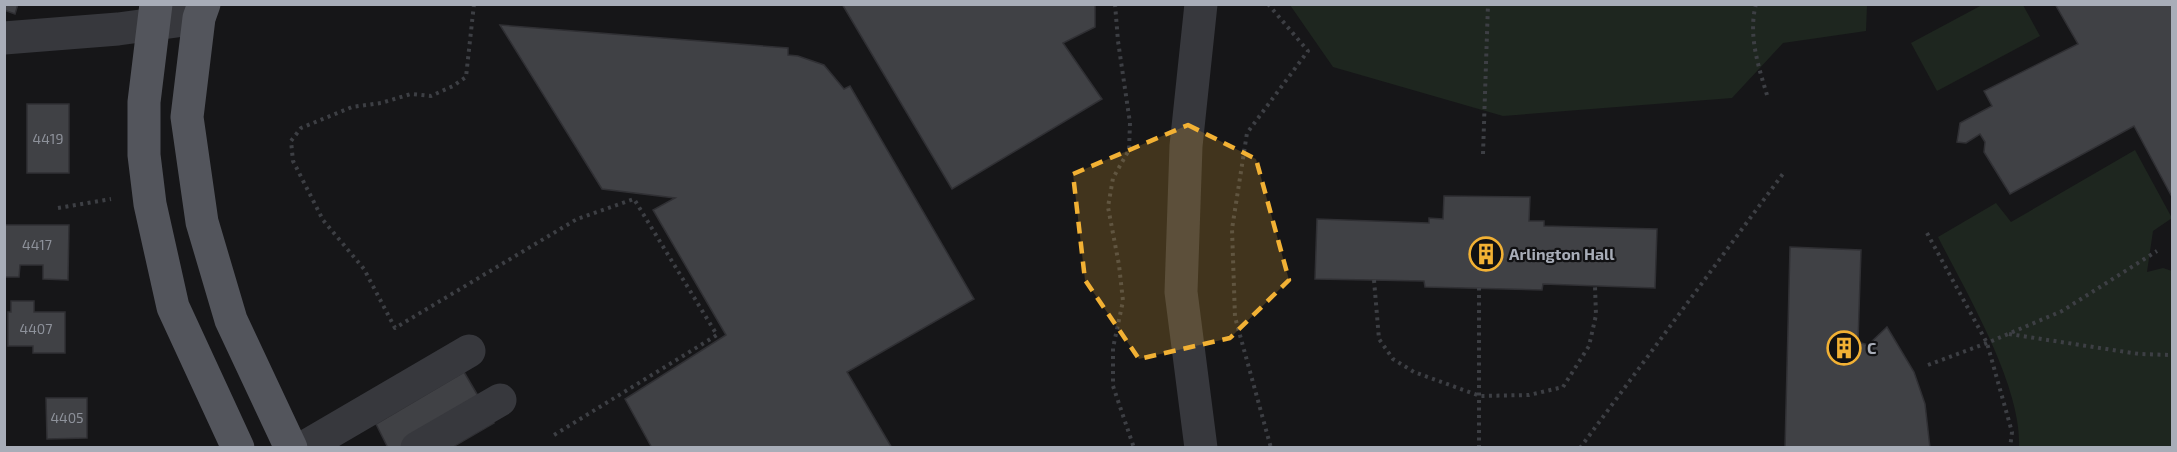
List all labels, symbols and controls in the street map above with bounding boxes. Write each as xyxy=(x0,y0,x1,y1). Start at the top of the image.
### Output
house number: 4419 xyxy=(33,130,63,147)
house number: 4417 xyxy=(22,236,52,253)
building icon: Arlington Hall xyxy=(1468,236,1504,272)
place label: Arlington Hall xyxy=(1509,244,1615,263)
house number: 4407 xyxy=(20,320,52,337)
building icon: C xyxy=(1826,330,1862,366)
place label: C xyxy=(1867,338,1876,357)
house number: 4405 xyxy=(50,409,84,426)

